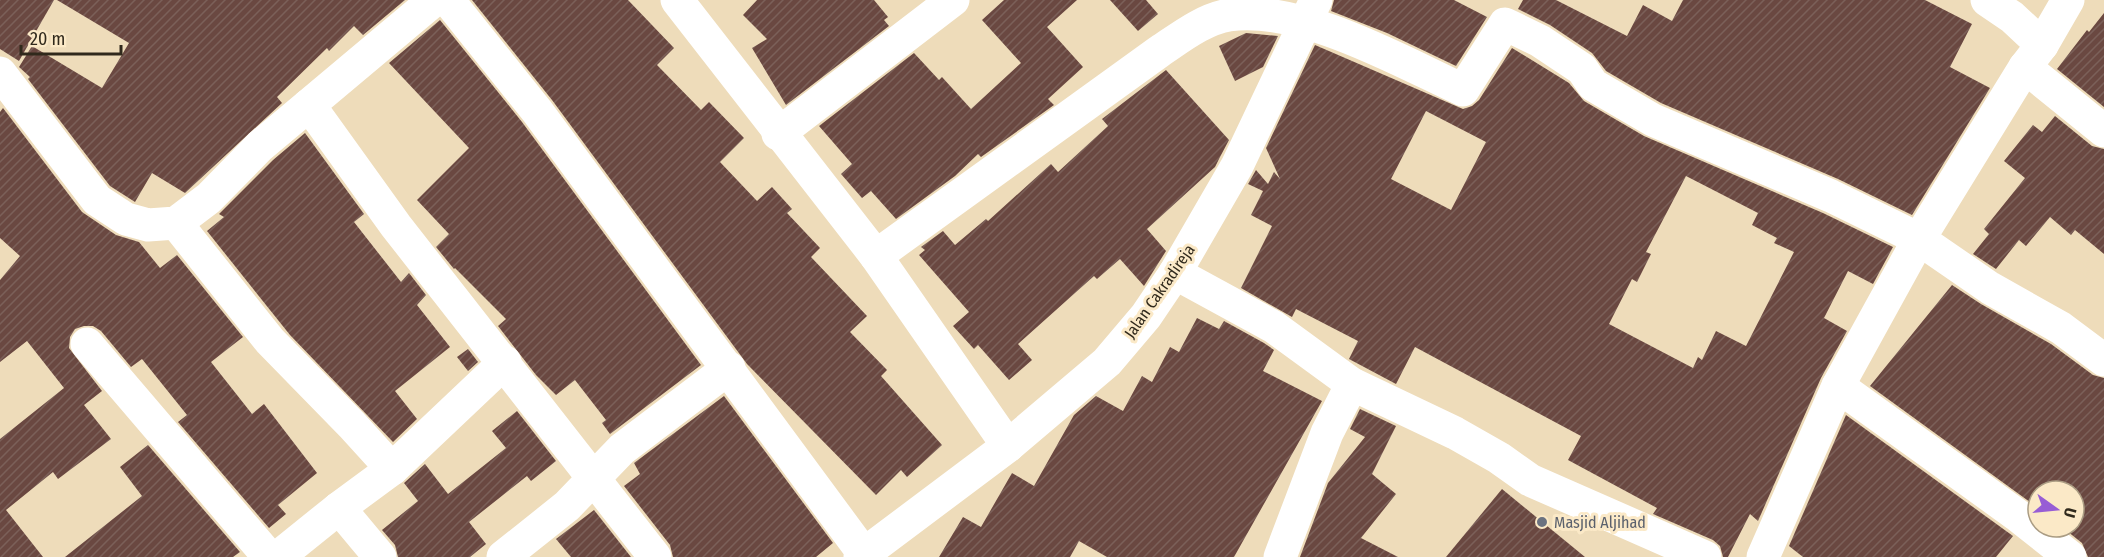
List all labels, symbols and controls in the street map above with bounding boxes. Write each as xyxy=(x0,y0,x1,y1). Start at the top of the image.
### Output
scale bar xyxy=(21,18,122,56)
text: 20 m xyxy=(30,28,65,50)
street label: Jalan Cakradireja xyxy=(1120,241,1199,342)
north arrow xyxy=(2026,479,2086,539)
text: U xyxy=(2060,506,2080,520)
place label: Masjid Aljihad xyxy=(1554,513,1646,532)
marker: Masjid Aljihad xyxy=(1535,515,1549,529)

